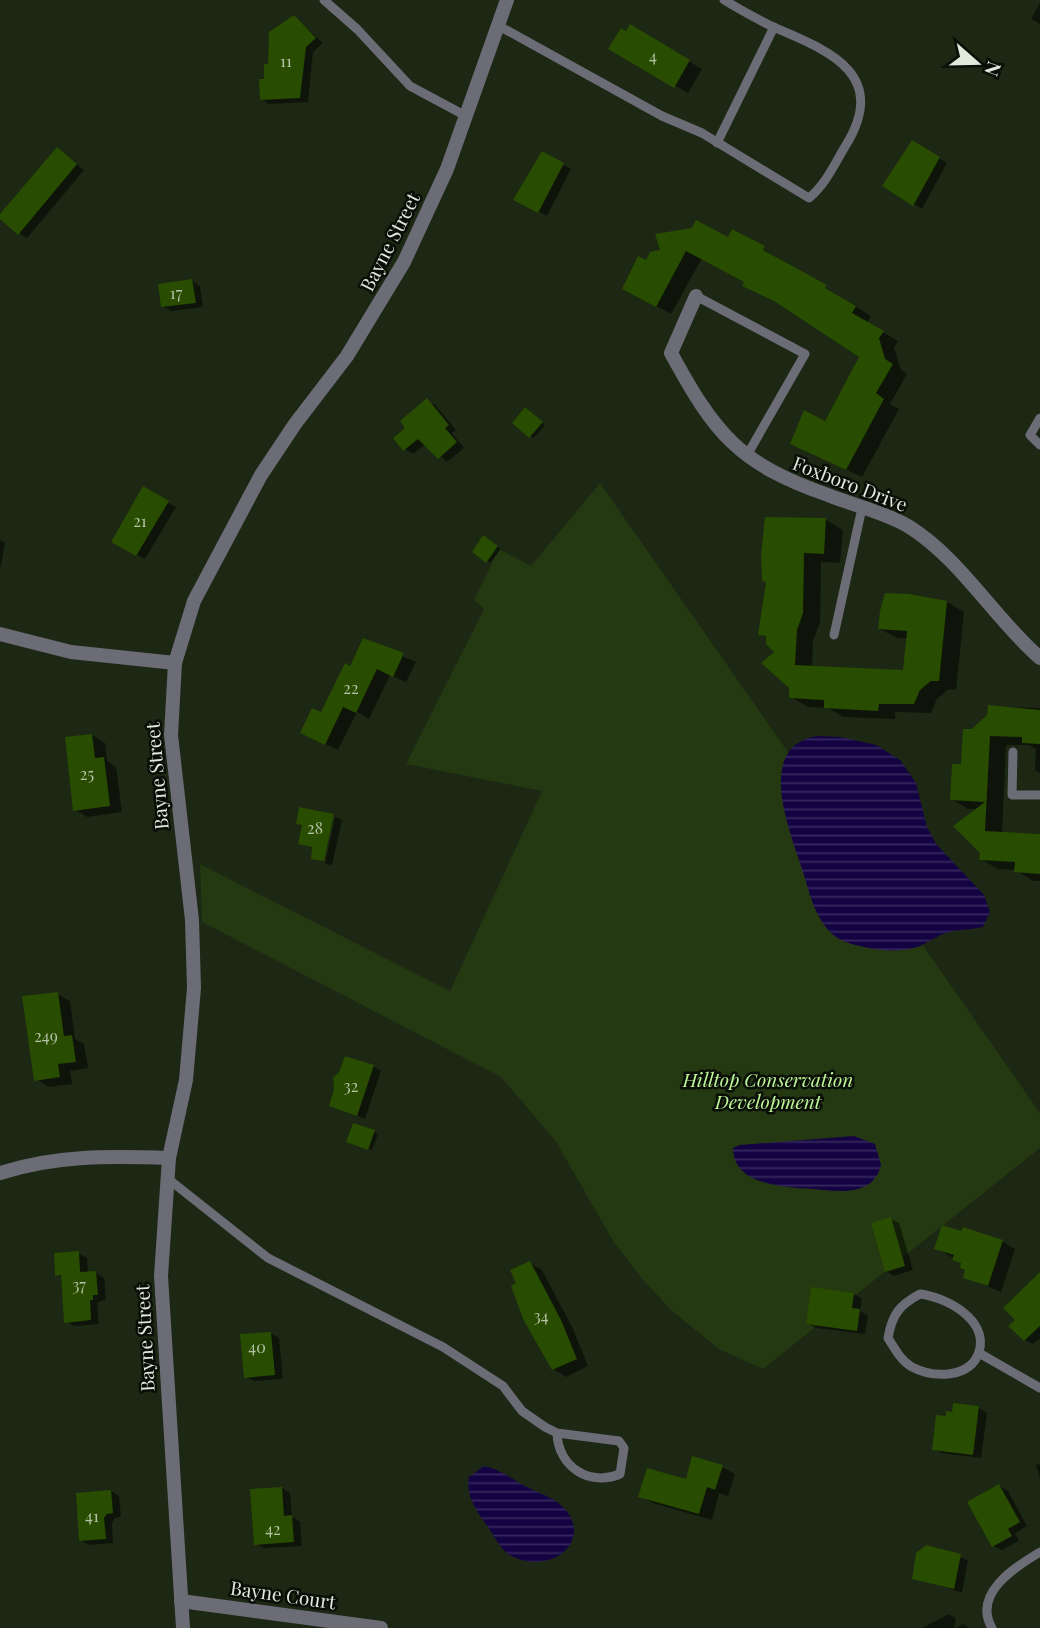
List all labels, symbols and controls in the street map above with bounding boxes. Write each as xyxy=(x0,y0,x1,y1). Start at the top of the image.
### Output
north arrow xyxy=(942,28,1012,98)
house number: 4 xyxy=(649,45,657,66)
house number: 11 xyxy=(280,50,292,71)
text: N xyxy=(979,58,1008,80)
street label: Bayne Street xyxy=(353,188,425,295)
house number: 17 xyxy=(170,282,183,303)
street label: Foxboro Drive xyxy=(789,449,912,517)
house number: 21 xyxy=(133,510,147,531)
house number: 22 xyxy=(343,677,359,698)
street label: Bayne Street xyxy=(138,721,174,831)
house number: 25 xyxy=(80,763,94,784)
house number: 28 xyxy=(307,817,323,838)
house number: 249 xyxy=(34,1025,58,1046)
park label: Hilltop Conservation Development xyxy=(682,1066,853,1114)
house number: 32 xyxy=(344,1075,358,1096)
house number: 37 xyxy=(72,1274,86,1295)
street label: Bayne Street xyxy=(128,1283,160,1392)
house number: 34 xyxy=(533,1305,549,1326)
house number: 40 xyxy=(248,1336,266,1357)
house number: 41 xyxy=(85,1505,99,1526)
house number: 42 xyxy=(265,1518,281,1539)
street label: Bayne Court xyxy=(229,1574,338,1614)

